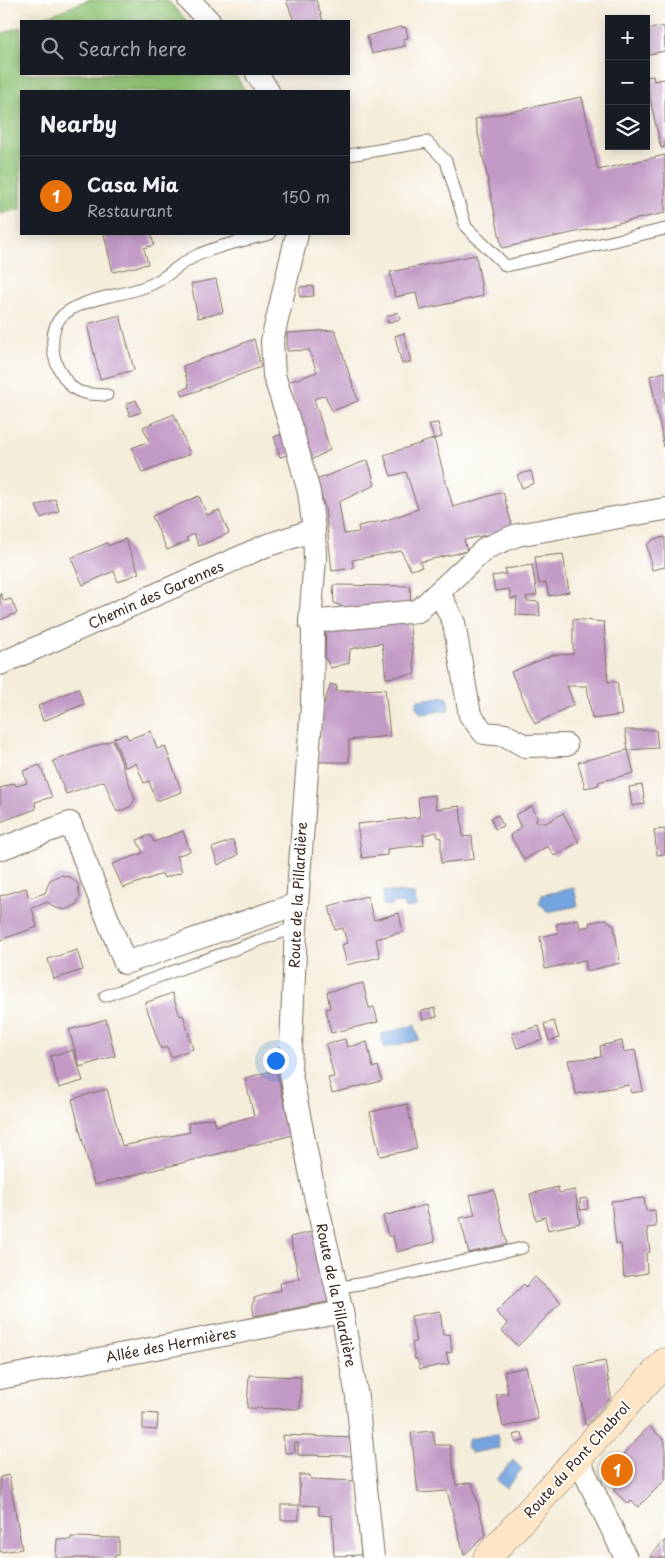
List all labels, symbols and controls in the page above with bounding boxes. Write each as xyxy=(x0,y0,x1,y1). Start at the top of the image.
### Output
map controls xyxy=(605,15,650,150)
button: + xyxy=(605,15,650,60)
search box xyxy=(20,20,350,75)
icon: search xyxy=(38,34,66,62)
text: Search here xyxy=(78,34,187,62)
button: − xyxy=(605,60,650,105)
button: layers xyxy=(605,105,650,150)
text: Nearby xyxy=(40,107,117,139)
text: Casa Mia xyxy=(87,170,179,198)
text: 1 xyxy=(52,184,60,208)
text: 150 m xyxy=(282,184,330,208)
text: Restaurant xyxy=(87,198,173,222)
street label: Chemin des Garennes xyxy=(85,555,227,634)
street label: Route de la Pillardière xyxy=(283,821,312,969)
your location xyxy=(263,1048,289,1074)
street label: Route de la Pillardière xyxy=(311,1221,362,1369)
street label: Allée des Hermières xyxy=(104,1322,238,1367)
street label: Route du Pont Chabrol xyxy=(518,1397,635,1523)
pin: 1 xyxy=(601,1451,633,1489)

